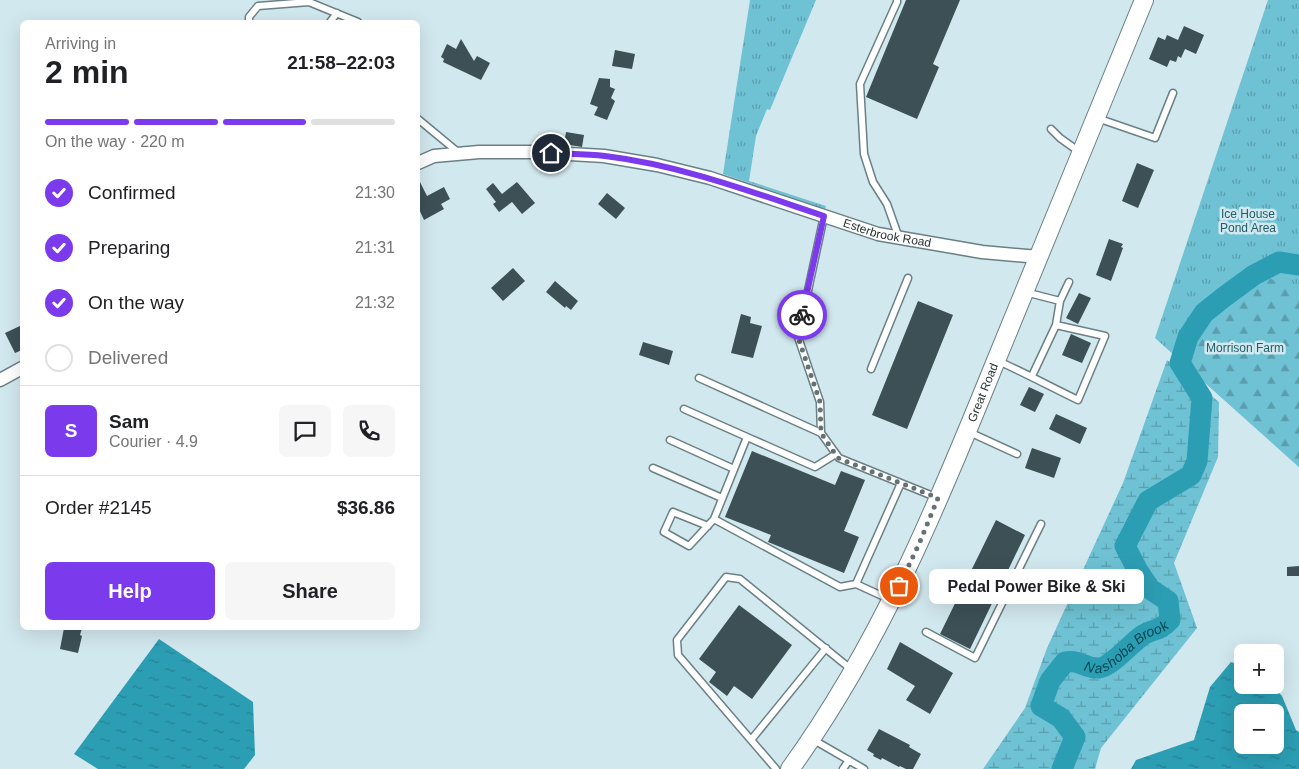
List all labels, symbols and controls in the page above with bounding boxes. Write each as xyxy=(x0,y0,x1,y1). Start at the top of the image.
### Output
text: Arriving in xyxy=(45,35,116,52)
text: 21:58–22:03 xyxy=(287,52,395,73)
text: 2 min xyxy=(45,54,129,90)
pin xyxy=(530,132,572,174)
text: On the way · 220 m xyxy=(45,133,185,150)
icon: home xyxy=(537,139,565,167)
icon: check xyxy=(45,179,73,207)
text: Confirmed xyxy=(88,182,176,203)
text: 21:30 xyxy=(355,184,395,201)
park label: Ice House Pond Area xyxy=(1220,207,1276,235)
street label: Esterbrook Road xyxy=(841,216,932,250)
icon: check xyxy=(45,234,73,262)
text: Preparing xyxy=(88,237,170,258)
text: 21:31 xyxy=(355,239,395,256)
icon: check xyxy=(45,289,73,317)
courier xyxy=(777,290,827,340)
text: On the way xyxy=(88,292,184,313)
text: 21:32 xyxy=(355,294,395,311)
icon: bike xyxy=(788,301,816,329)
park label: Morrison Farm xyxy=(1206,341,1284,355)
text: Delivered xyxy=(88,347,168,368)
street label: Great Road xyxy=(965,361,1001,424)
button: chat xyxy=(279,405,331,457)
button: phone xyxy=(343,405,395,457)
text: Sam xyxy=(109,411,149,432)
text: S xyxy=(65,420,77,441)
text: Courier · 4.9 xyxy=(109,433,198,450)
text: Order #2145 xyxy=(45,497,152,518)
text: $36.86 xyxy=(337,497,395,518)
button: Help xyxy=(45,562,215,620)
button: Share xyxy=(225,562,395,620)
pin xyxy=(878,565,920,607)
callout: Pedal Power Bike & Ski xyxy=(929,568,1144,604)
icon: bag xyxy=(885,572,913,600)
text: Pedal Power Bike & Ski xyxy=(948,578,1125,595)
water label: Nashoba Brook xyxy=(1082,616,1172,676)
map controls xyxy=(1234,644,1284,754)
button: + xyxy=(1234,644,1284,694)
button: − xyxy=(1234,704,1284,754)

